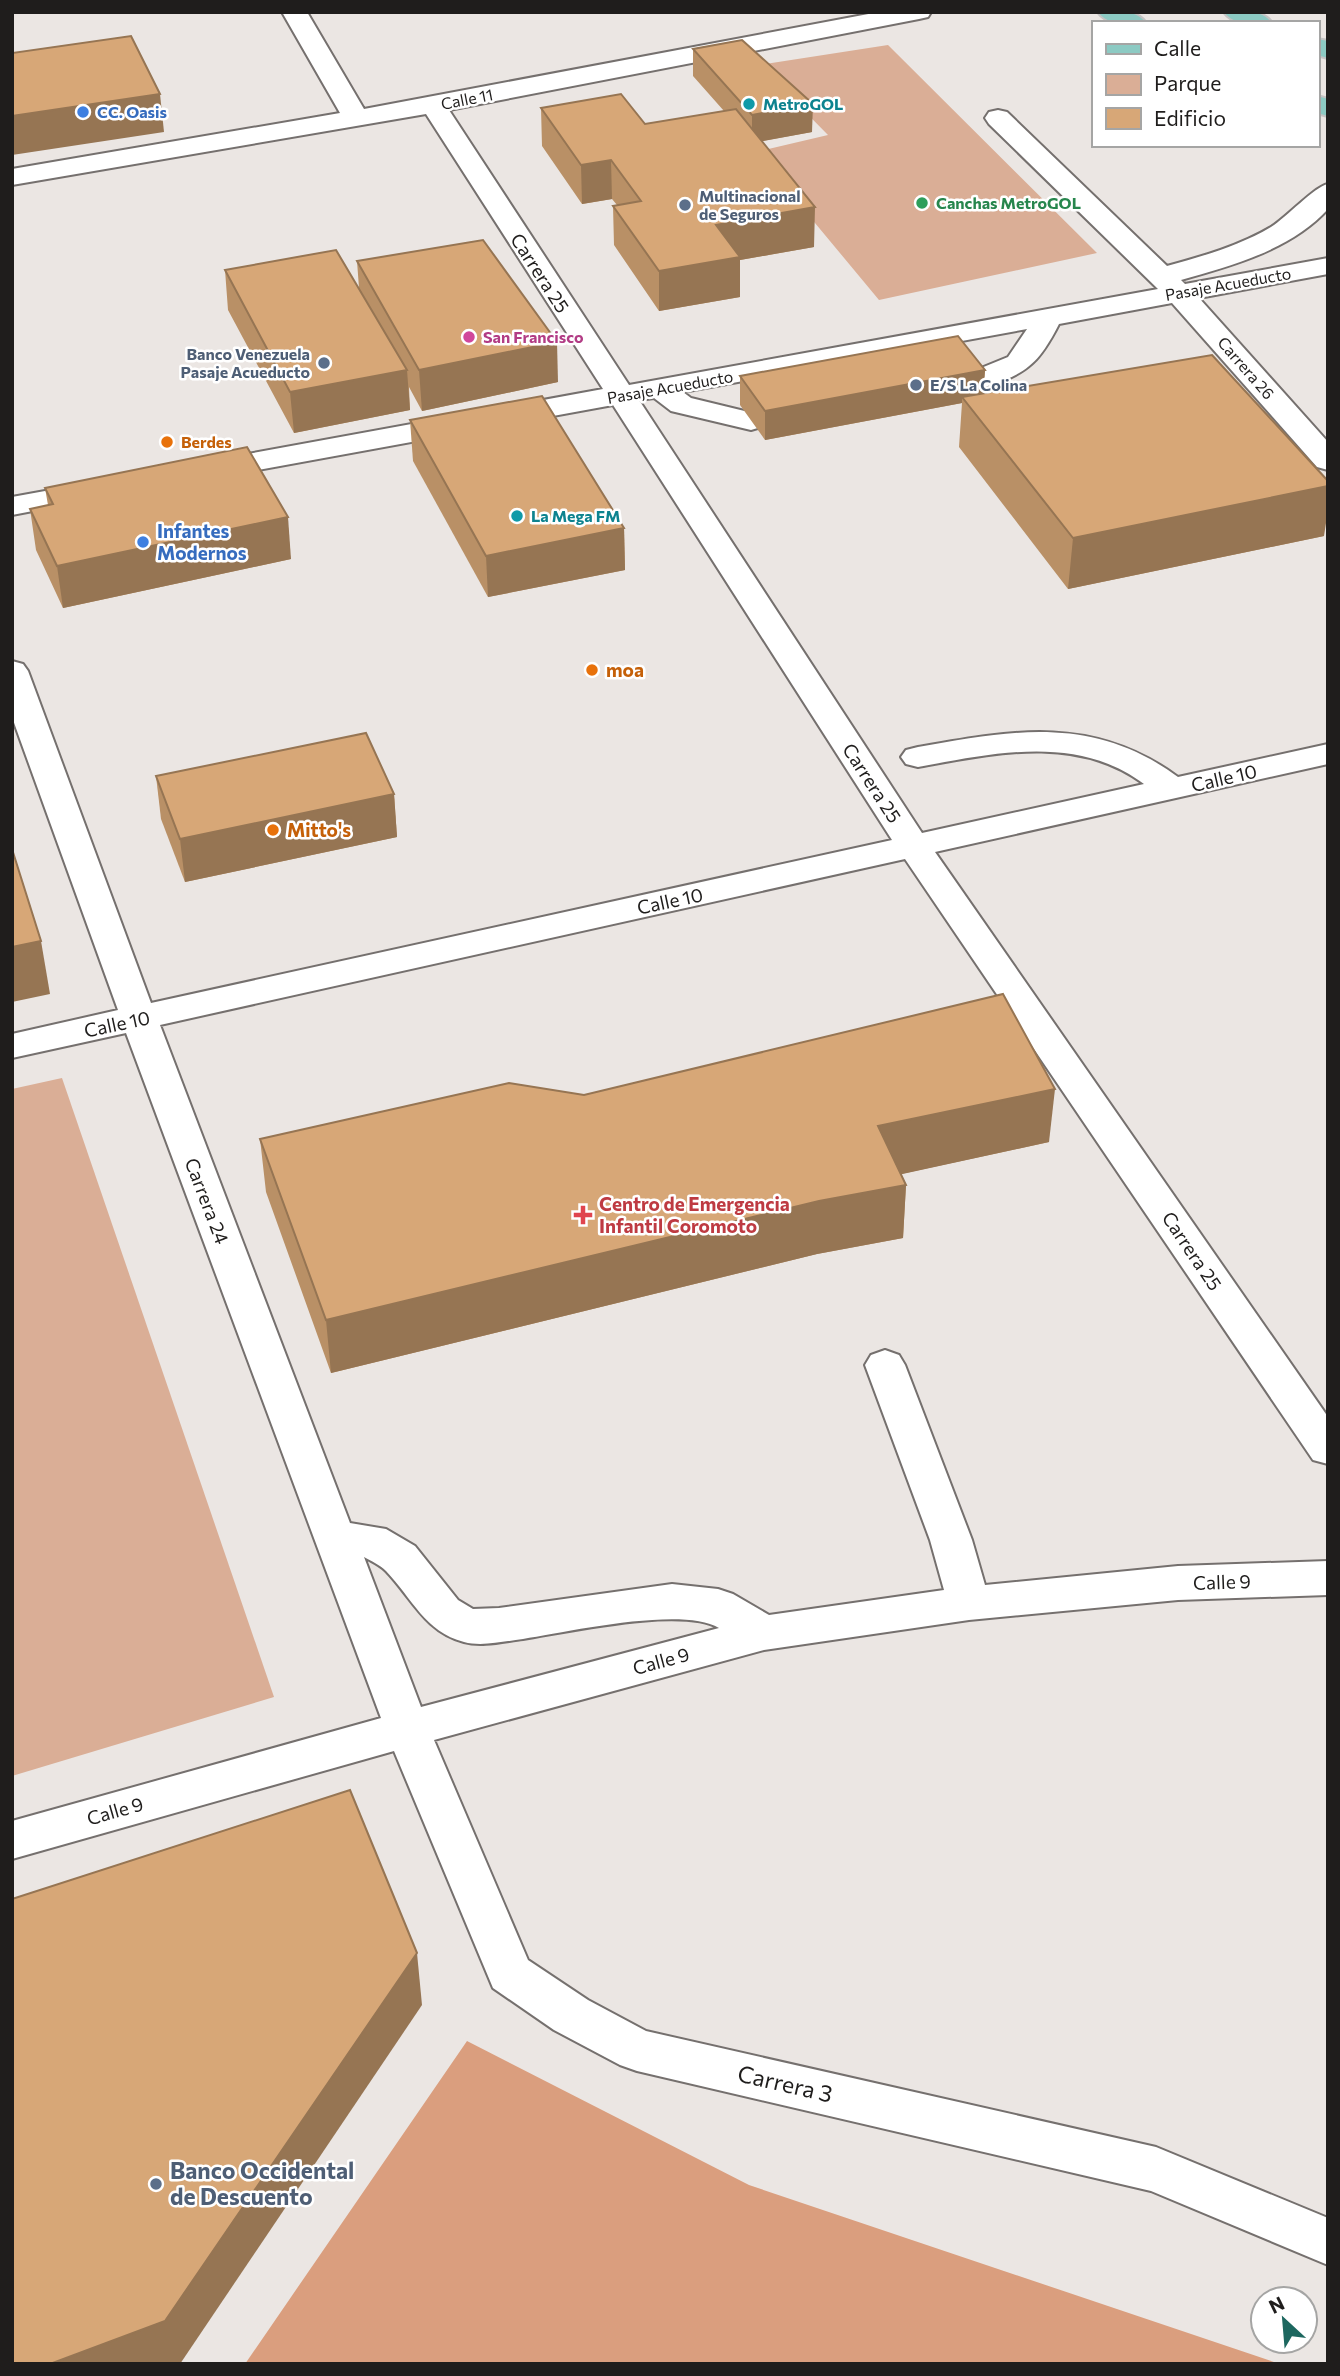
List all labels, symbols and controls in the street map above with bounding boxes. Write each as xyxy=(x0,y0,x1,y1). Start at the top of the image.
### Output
legend xyxy=(1092,21,1319,147)
text: Calle xyxy=(1154,35,1201,60)
text: Parque xyxy=(1154,70,1221,95)
street label: Calle 11 xyxy=(439,84,495,113)
place label: MetroGOL xyxy=(763,94,843,113)
marker: MetroGOL xyxy=(741,96,757,112)
place label: CC. Oasis xyxy=(97,102,167,121)
marker: CC. Oasis xyxy=(75,104,91,120)
text: Edificio xyxy=(1154,105,1226,130)
place label: Multinacional de Seguros xyxy=(699,186,801,223)
place label: Canchas MetroGOL xyxy=(936,193,1081,212)
marker: Canchas MetroGOL xyxy=(914,195,930,211)
marker: Multinacional de Seguros xyxy=(677,197,693,213)
street label: Carrera 25 xyxy=(506,229,575,317)
street label: Pasaje Acueducto xyxy=(1163,263,1292,304)
place label: San Francisco xyxy=(483,327,584,346)
marker: San Francisco xyxy=(461,329,477,345)
street label: Carrera 26 xyxy=(1214,333,1279,403)
place label: Banco Venezuela Pasaje Acueducto xyxy=(180,344,310,381)
marker: Banco Venezuela Pasaje Acueducto xyxy=(316,355,332,371)
street label: Pasaje Acueducto xyxy=(605,366,734,407)
place label: E/S La Colina xyxy=(930,375,1027,394)
marker: E/S La Colina xyxy=(908,377,924,393)
place label: Berdes xyxy=(181,432,232,451)
marker: Berdes xyxy=(159,434,175,450)
place label: La Mega FM xyxy=(531,506,620,525)
marker: La Mega FM xyxy=(509,508,525,524)
place label: Infantes Modernos xyxy=(157,519,247,564)
marker: Infantes Modernos xyxy=(135,534,151,550)
place label: moa xyxy=(606,658,644,681)
marker: moa xyxy=(584,662,600,678)
street label: Carrera 25 xyxy=(838,739,907,827)
street label: Calle 10 xyxy=(1189,759,1259,796)
place label: Mitto's xyxy=(287,818,351,841)
marker: Mitto's xyxy=(265,822,281,838)
street label: Calle 10 xyxy=(635,882,705,919)
street label: Calle 10 xyxy=(82,1005,152,1042)
street label: Carrera 24 xyxy=(181,1154,234,1247)
place label: Centro de Emergencia Infantil Coromoto xyxy=(599,1192,790,1237)
marker: Centro de Emergencia Infantil Coromoto xyxy=(573,1205,593,1225)
street label: Carrera 25 xyxy=(1158,1207,1227,1295)
street label: Calle 9 xyxy=(1193,1569,1251,1594)
street label: Calle 9 xyxy=(630,1642,692,1679)
street label: Calle 9 xyxy=(84,1791,146,1830)
street label: Carrera 3 xyxy=(735,2059,835,2108)
place label: Banco Occidental de Descuento xyxy=(170,2156,354,2210)
marker: Banco Occidental de Descuento xyxy=(148,2176,164,2192)
north arrow xyxy=(1249,2285,1319,2355)
text: N xyxy=(1265,2291,1288,2318)

